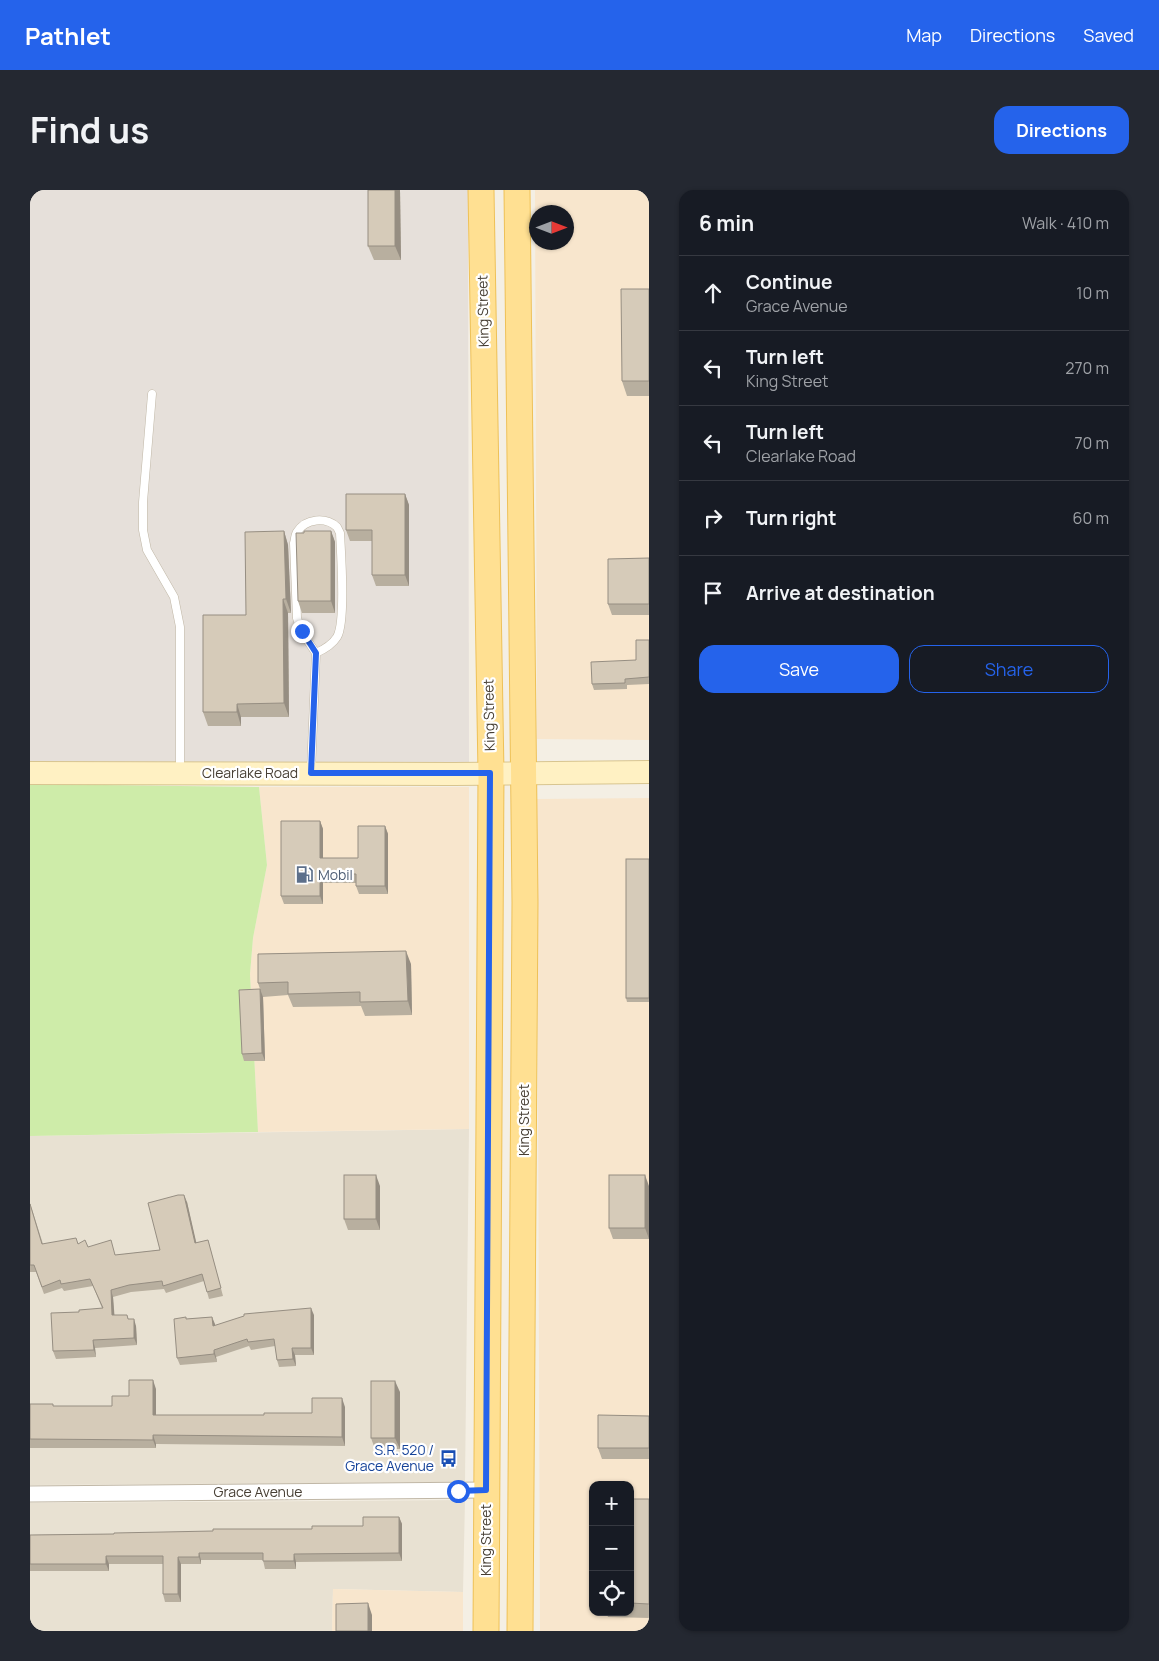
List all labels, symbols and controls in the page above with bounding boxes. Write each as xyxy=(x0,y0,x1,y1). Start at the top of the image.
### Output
text: Pathlet xyxy=(25,19,111,52)
text: Map xyxy=(906,23,942,47)
text: Directions xyxy=(970,23,1055,47)
text: Saved xyxy=(1083,23,1134,47)
text: Find us xyxy=(30,106,149,154)
button: Directions xyxy=(994,106,1129,154)
north arrow xyxy=(529,205,574,250)
text: 6 min xyxy=(699,209,754,237)
text: Walk · 410 m xyxy=(1022,212,1109,234)
text: Continue xyxy=(746,269,832,295)
street label: King Street xyxy=(472,274,493,347)
icon: ahead xyxy=(699,279,727,307)
text: 10 m xyxy=(1076,282,1109,304)
text: Grace Avenue xyxy=(746,295,848,317)
text: Turn left xyxy=(746,344,824,370)
icon: left xyxy=(699,354,727,382)
text: 270 m xyxy=(1065,357,1109,379)
text: King Street xyxy=(746,370,828,392)
text: Turn left xyxy=(746,419,824,445)
icon: left xyxy=(699,429,727,457)
text: 70 m xyxy=(1074,432,1109,454)
text: Clearlake Road xyxy=(746,445,856,467)
icon: right xyxy=(699,504,727,532)
text: Turn right xyxy=(746,505,836,531)
text: 60 m xyxy=(1073,507,1109,529)
icon: arrive xyxy=(699,579,727,607)
text: Arrive at destination xyxy=(746,580,935,606)
route end xyxy=(291,620,314,643)
button: Save xyxy=(699,645,899,693)
button: Share xyxy=(909,645,1109,693)
street label: King Street xyxy=(478,678,499,751)
street label: Clearlake Road xyxy=(202,763,298,782)
fuel station icon: Mobil xyxy=(294,865,314,885)
place label: Mobil xyxy=(318,865,353,884)
street label: King Street xyxy=(514,1084,533,1156)
place label: S.R. 520 / Grace Avenue xyxy=(345,1440,434,1475)
bus stop icon: S.R. 520 / Grace Avenue xyxy=(438,1448,458,1468)
route start xyxy=(447,1480,470,1503)
map controls xyxy=(589,1481,634,1616)
button: + xyxy=(589,1481,634,1526)
street label: Grace Avenue xyxy=(214,1482,302,1501)
street label: King Street xyxy=(476,1504,495,1576)
button: − xyxy=(589,1526,634,1571)
button: locate xyxy=(589,1571,634,1616)

